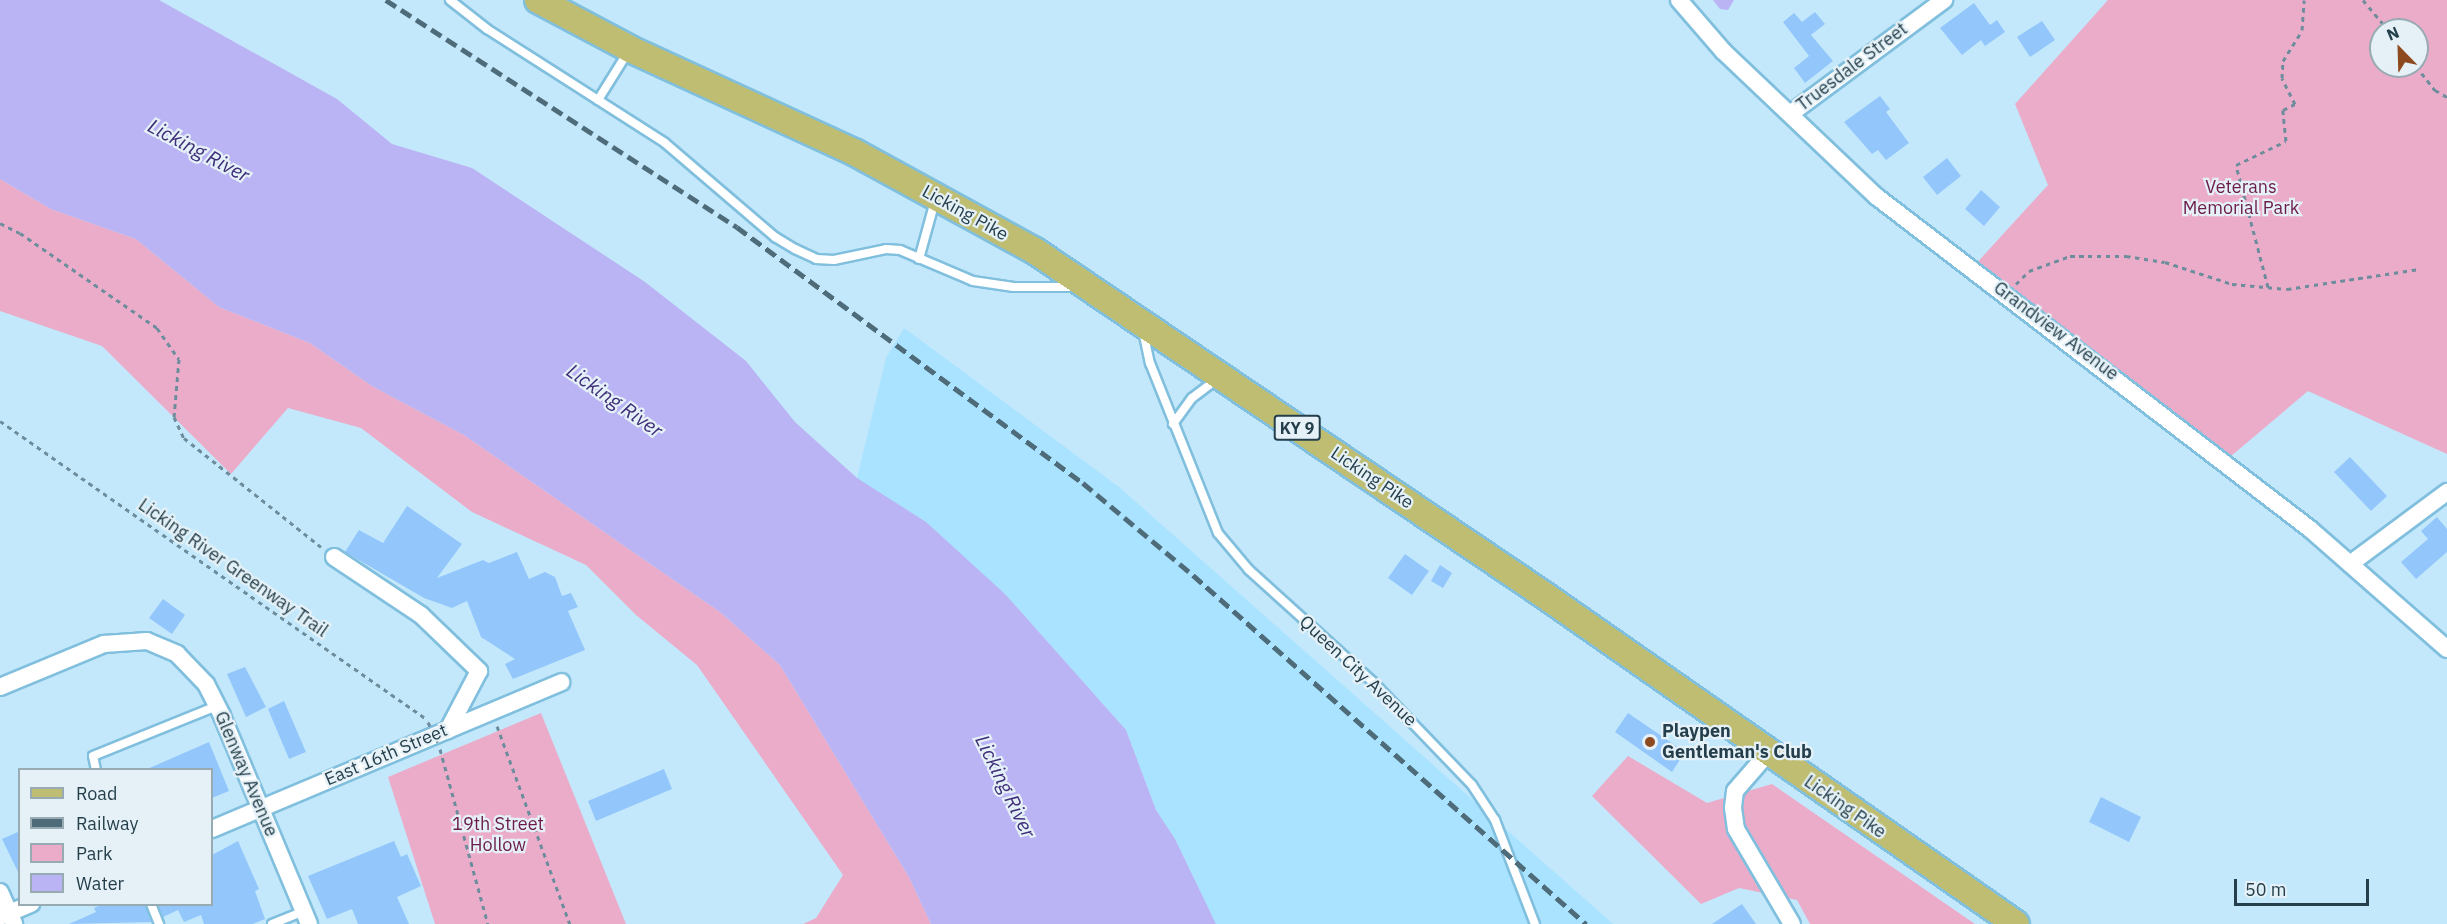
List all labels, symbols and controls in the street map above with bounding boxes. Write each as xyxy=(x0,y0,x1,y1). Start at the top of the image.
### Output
street label: Truesdale Street xyxy=(1792,18,1912,116)
north arrow xyxy=(2369,18,2429,78)
text: N xyxy=(2384,22,2402,45)
water label: Licking River xyxy=(144,113,254,187)
park label: Veterans Memorial Park xyxy=(2183,177,2299,219)
street label: Licking Pike xyxy=(918,181,1012,245)
street label: Grandview Avenue xyxy=(1989,277,2123,385)
water label: Licking River xyxy=(562,358,668,442)
road number: KY 9 xyxy=(1273,415,1321,441)
street label: Licking Pike xyxy=(1327,442,1417,514)
street label: Licking River Greenway Trail xyxy=(134,494,332,642)
street label: Queen City Avenue xyxy=(1295,611,1421,731)
street label: Glenway Avenue xyxy=(210,708,282,840)
street label: East 16th Street xyxy=(321,719,451,791)
place label: Playpen Gentleman's Club xyxy=(1662,721,1812,764)
water label: Licking River xyxy=(971,731,1041,841)
marker: Playpen Gentleman's Club xyxy=(1643,735,1657,749)
legend xyxy=(18,768,213,906)
street label: Licking Pike xyxy=(1800,771,1890,843)
text: Road xyxy=(76,782,117,805)
text: Railway xyxy=(76,812,138,835)
park label: 19th Street Hollow xyxy=(452,814,544,856)
text: Park xyxy=(76,842,112,865)
scale bar xyxy=(2237,867,2372,905)
text: Water xyxy=(76,872,124,895)
text: 50 m xyxy=(2245,878,2287,901)

